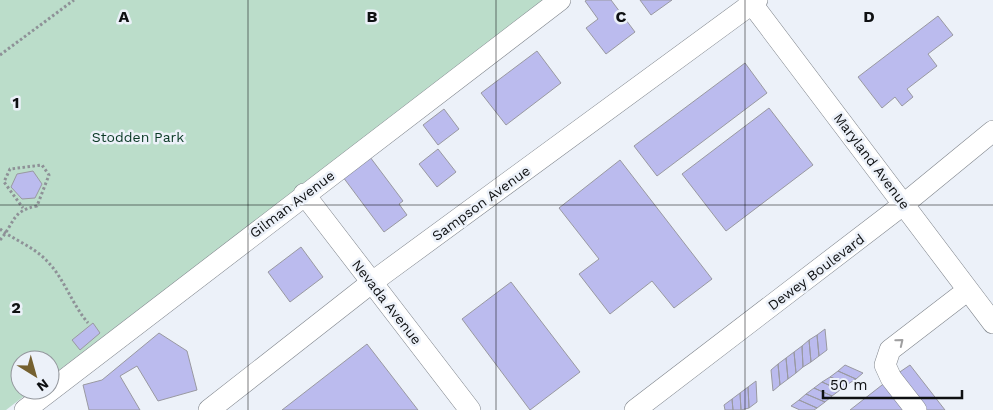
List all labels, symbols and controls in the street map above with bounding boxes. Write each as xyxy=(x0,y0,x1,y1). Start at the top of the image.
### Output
text: A xyxy=(119,7,130,26)
text: B xyxy=(367,7,378,26)
text: C xyxy=(616,7,627,26)
text: D xyxy=(863,7,875,26)
text: 1 xyxy=(13,93,19,112)
street label: Maryland Avenue xyxy=(831,110,913,212)
park label: Stodden Park xyxy=(92,129,184,145)
street label: Sampson Avenue xyxy=(429,162,533,244)
street label: Gilman Avenue xyxy=(247,167,337,241)
street label: Dewey Boulevard xyxy=(765,231,867,313)
street label: Nevada Avenue xyxy=(349,256,425,348)
text: 2 xyxy=(11,298,21,317)
one-way arrow xyxy=(895,338,904,347)
north arrow xyxy=(10,350,60,400)
scale bar xyxy=(823,368,962,400)
text: N xyxy=(34,376,52,395)
text: 50 m xyxy=(830,376,867,394)

